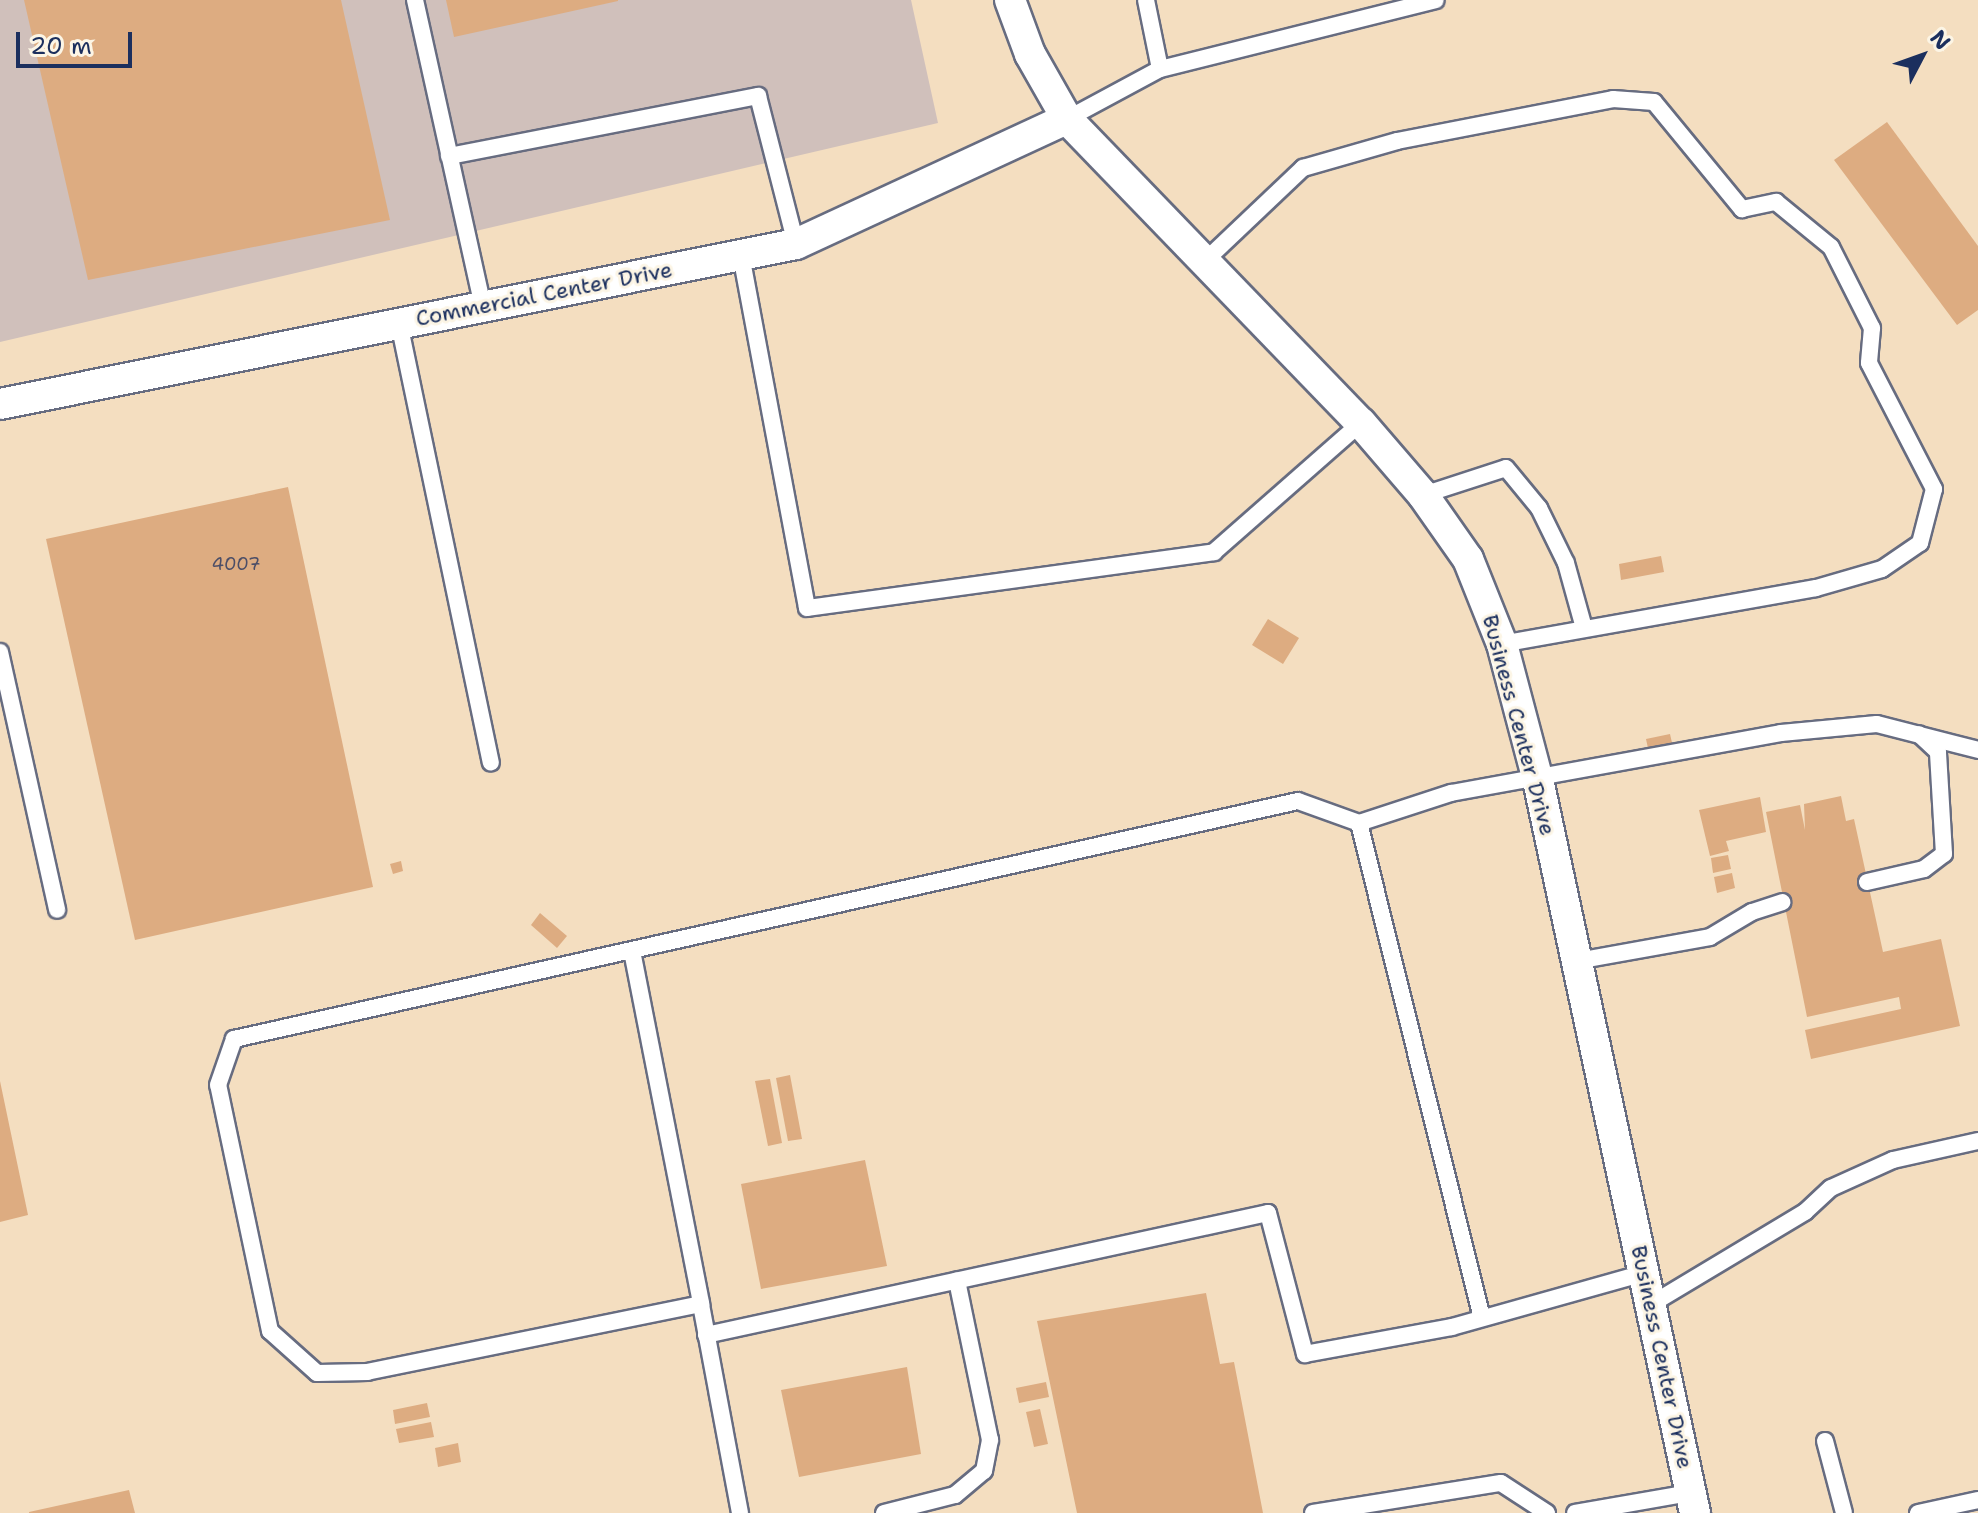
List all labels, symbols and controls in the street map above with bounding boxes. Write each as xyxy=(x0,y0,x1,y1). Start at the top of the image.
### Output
scale bar xyxy=(20,16,136,66)
north arrow xyxy=(1882,16,1962,96)
text: N xyxy=(1924,24,1957,56)
text: 20 m xyxy=(30,30,92,62)
street label: Commercial Center Drive xyxy=(413,256,675,332)
house number: 4007 xyxy=(211,553,261,575)
street label: Business Center Drive xyxy=(1477,612,1561,838)
street label: Business Center Drive xyxy=(1625,1243,1699,1471)

